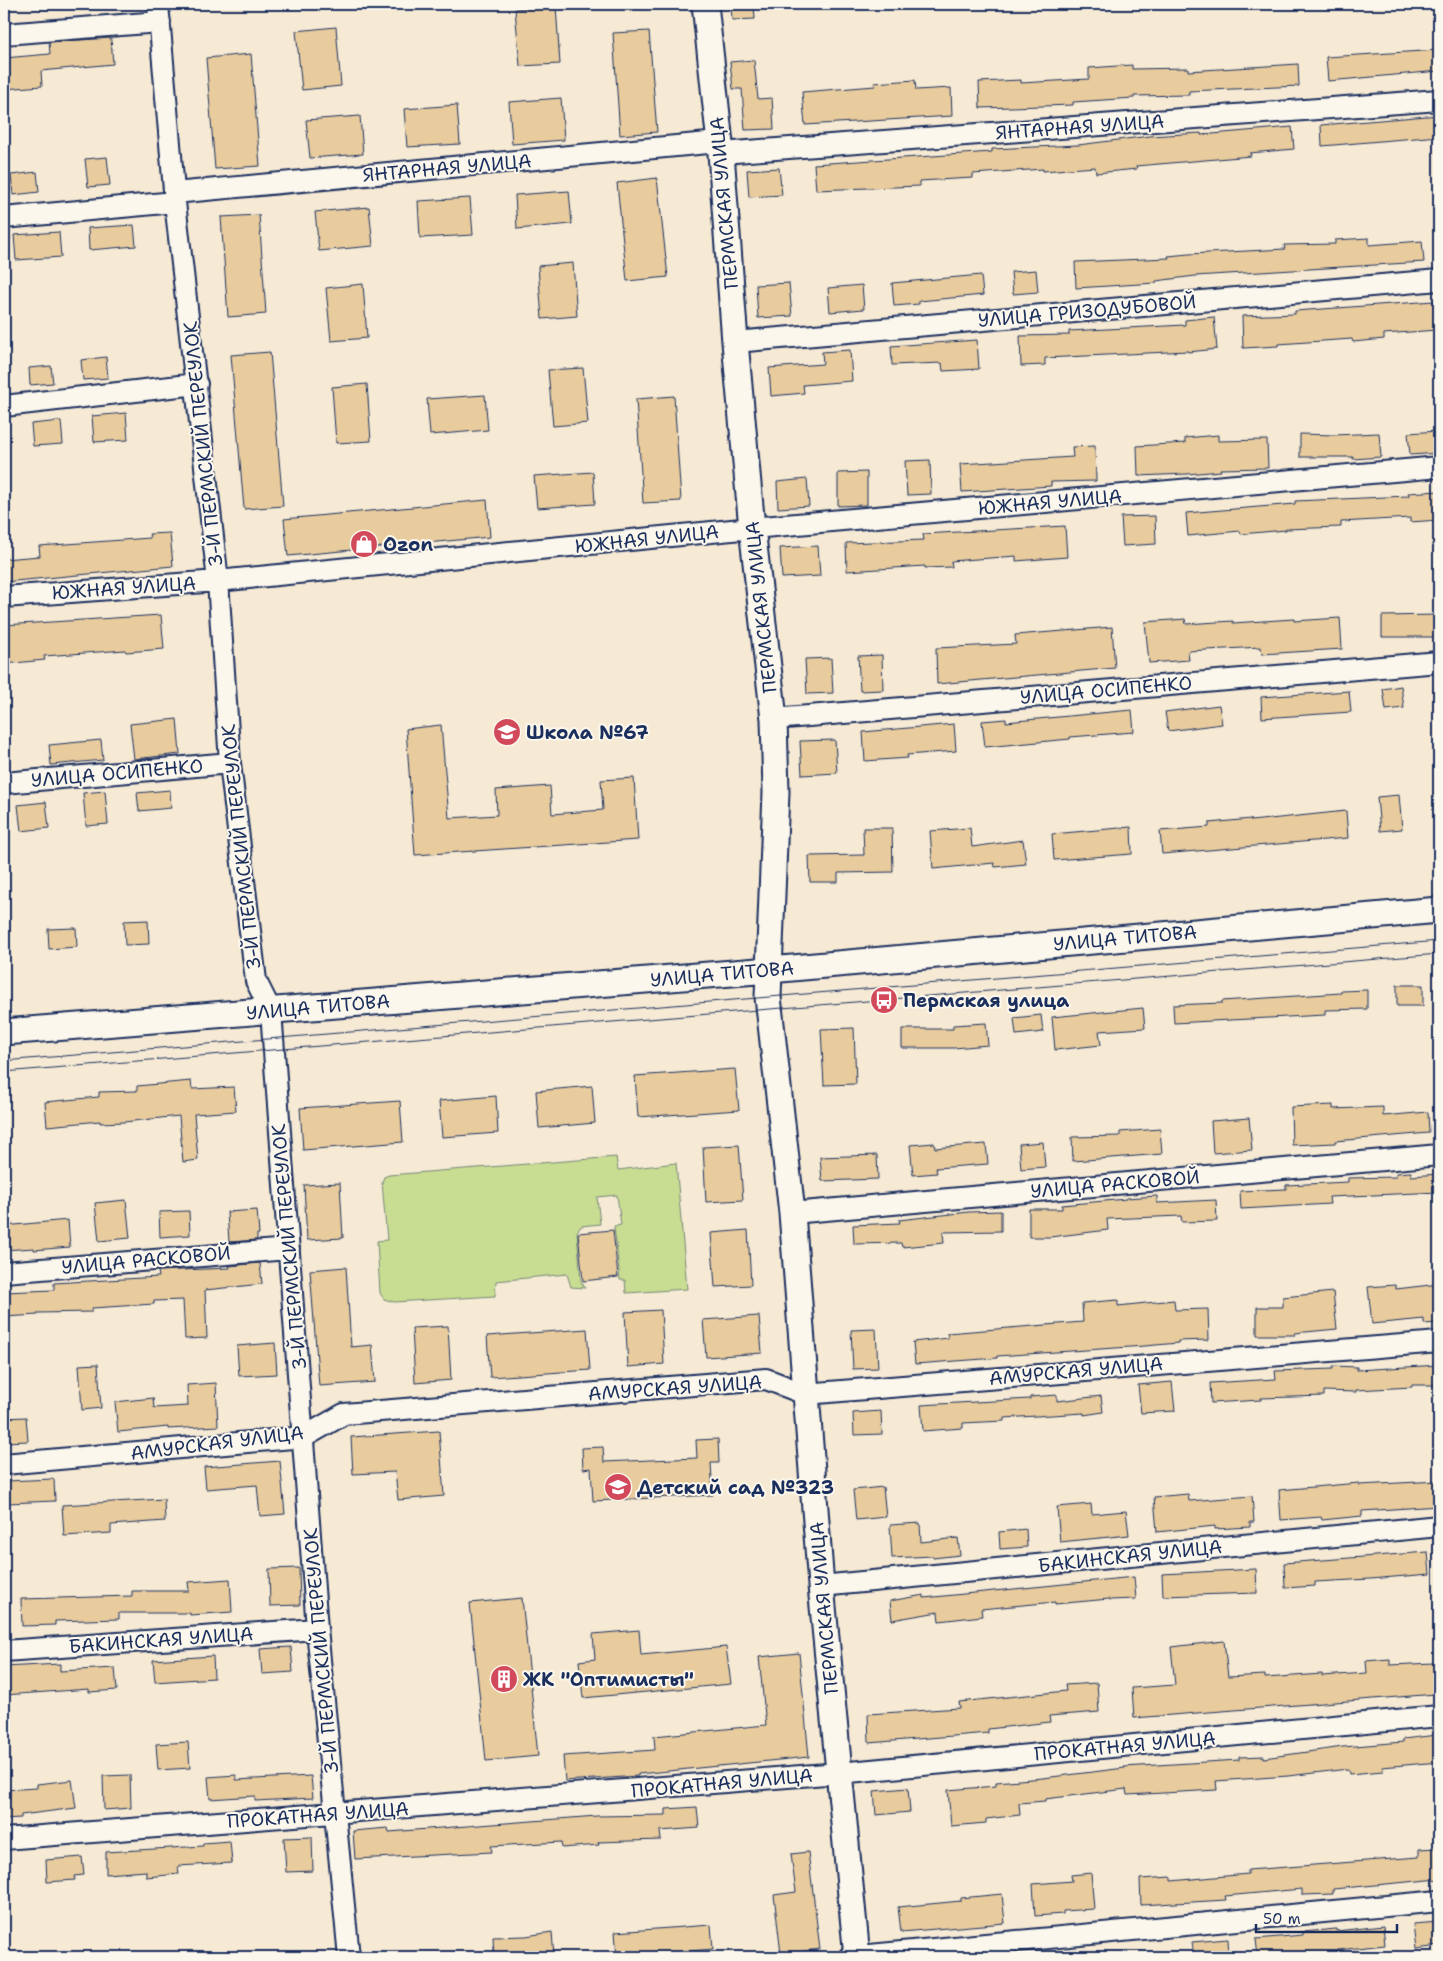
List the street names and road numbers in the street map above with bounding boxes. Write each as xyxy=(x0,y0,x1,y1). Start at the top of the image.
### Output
street label: ЯНТАРНАЯ УЛИЦА xyxy=(995,109,1166,145)
street label: ПЕРМСКАЯ УЛИЦА xyxy=(704,116,744,290)
street label: ЯНТАРНАЯ УЛИЦА xyxy=(362,148,533,188)
street label: УЛИЦА ГРИЗОДУБОВОЙ xyxy=(977,289,1197,333)
street label: 3-Й ПЕРМСКИЙ ПЕРЕУЛОК xyxy=(178,320,228,568)
street label: ЮЖНАЯ УЛИЦА xyxy=(977,483,1123,521)
street label: ЮЖНАЯ УЛИЦА xyxy=(574,519,720,559)
street label: ПЕРМСКАЯ УЛИЦА xyxy=(740,520,782,694)
street label: ЮЖНАЯ УЛИЦА xyxy=(51,570,197,606)
street label: УЛИЦА ОСИПЕНКО xyxy=(1019,670,1193,710)
street label: 3-Й ПЕРМСКИЙ ПЕРЕУЛОК xyxy=(216,723,266,971)
street label: УЛИЦА ОСИПЕНКО xyxy=(30,753,204,793)
street label: УЛИЦА ТИТОВА xyxy=(1052,919,1198,957)
street label: УЛИЦА ТИТОВА xyxy=(649,955,795,993)
street label: УЛИЦА ТИТОВА xyxy=(245,988,391,1026)
street label: 3-Й ПЕРМСКИЙ ПЕРЕУЛОК xyxy=(266,1123,312,1371)
street label: УЛИЦА РАСКОВОЙ xyxy=(1029,1164,1201,1204)
street label: УЛИЦА РАСКОВОЙ xyxy=(60,1240,232,1280)
street label: АМУРСКАЯ УЛИЦА xyxy=(988,1351,1164,1391)
street label: АМУРСКАЯ УЛИЦА xyxy=(587,1369,763,1407)
street label: АМУРСКАЯ УЛИЦА xyxy=(129,1420,305,1466)
street label: ПЕРМСКАЯ УЛИЦА xyxy=(804,1521,844,1695)
street label: 3-Й ПЕРМСКИЙ ПЕРЕУЛОК xyxy=(298,1527,344,1775)
street label: БАКИНСКАЯ УЛИЦА xyxy=(1037,1534,1224,1578)
street label: БАКИНСКАЯ УЛИЦА xyxy=(68,1621,254,1659)
street label: ПРОКАТНАЯ УЛИЦА xyxy=(1033,1726,1217,1766)
street label: ПРОКАТНАЯ УЛИЦА xyxy=(630,1763,814,1803)
street label: ПРОКАТНАЯ УЛИЦА xyxy=(226,1796,410,1834)

